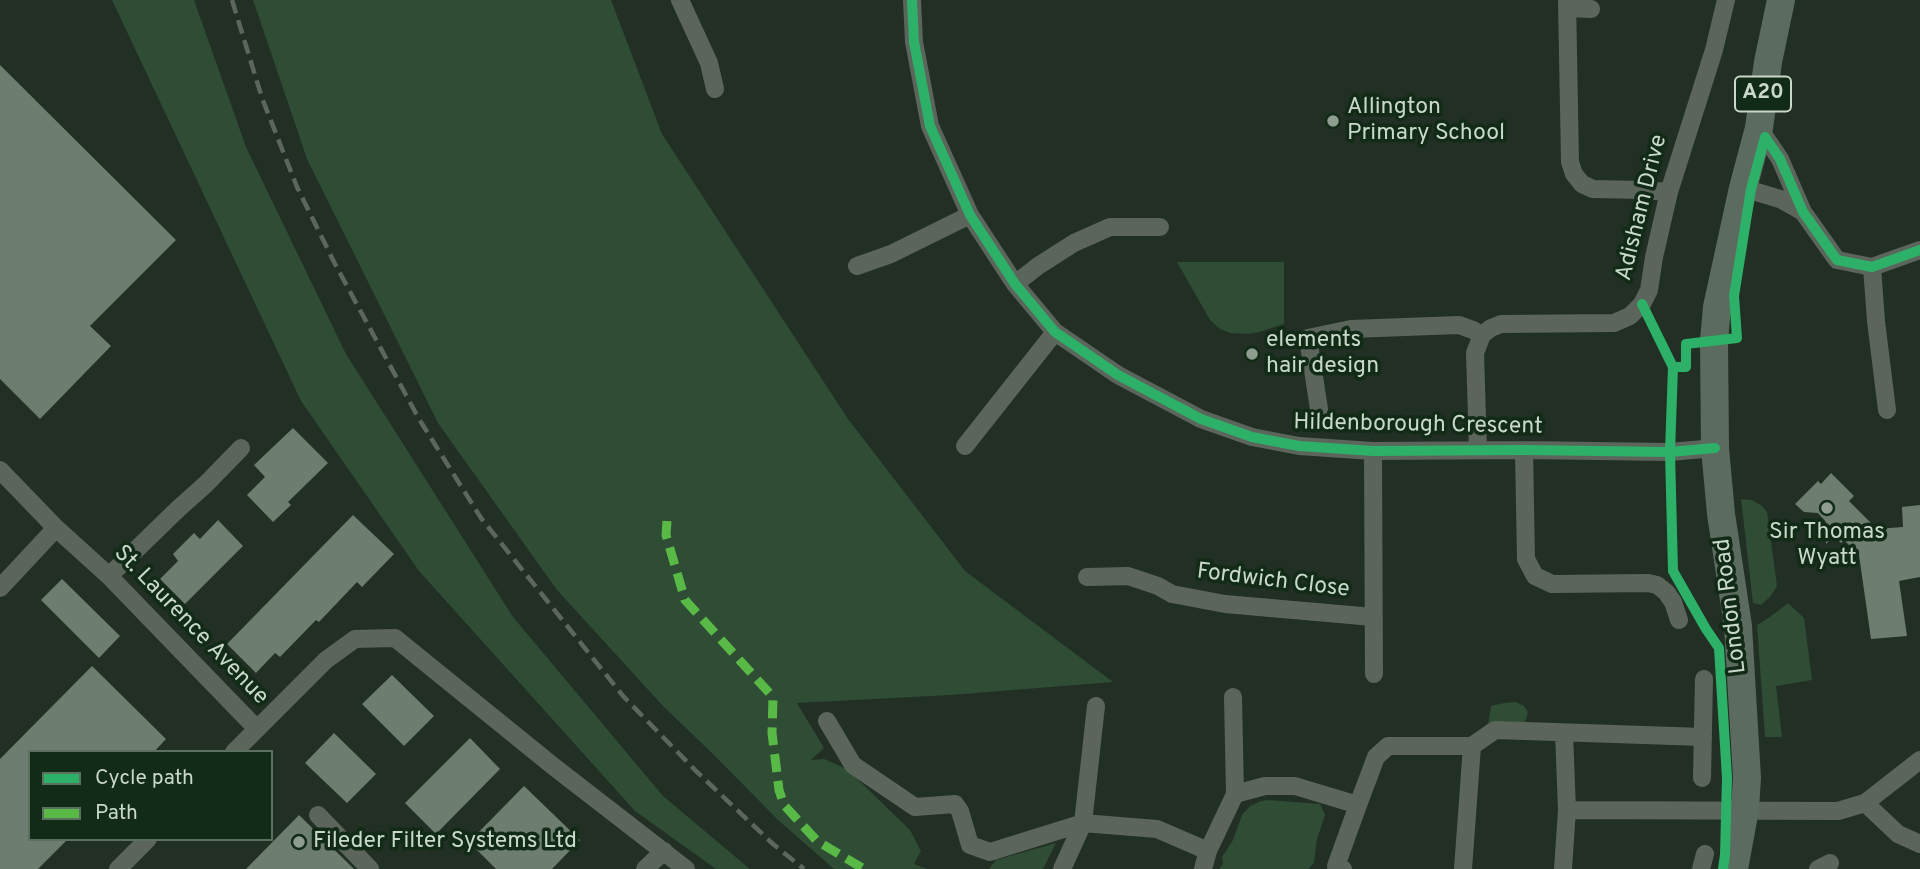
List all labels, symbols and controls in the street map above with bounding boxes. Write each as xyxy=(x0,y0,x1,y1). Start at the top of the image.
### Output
road number: A20 xyxy=(1735,76,1791,112)
place label: Allington Primary School xyxy=(1347,94,1505,148)
marker: Allington Primary School xyxy=(1325,113,1341,129)
street label: Adisham Drive xyxy=(1611,132,1675,284)
place label: elements hair design xyxy=(1266,327,1379,381)
marker: elements hair design xyxy=(1244,346,1260,362)
street label: Hildenborough Crescent xyxy=(1293,410,1543,442)
marker: Sir Thomas Wyatt xyxy=(1819,500,1835,516)
place label: Sir Thomas Wyatt xyxy=(1769,519,1885,573)
street label: London Road xyxy=(1710,537,1754,675)
street label: St. Laurence Avenue xyxy=(107,541,273,711)
street label: Fordwich Close xyxy=(1195,559,1351,605)
legend xyxy=(28,750,273,841)
text: Cycle path xyxy=(95,765,194,792)
text: Path xyxy=(95,800,138,827)
place label: Fileder Filter Systems Ltd xyxy=(313,828,577,856)
marker: Fileder Filter Systems Ltd xyxy=(291,834,307,850)

